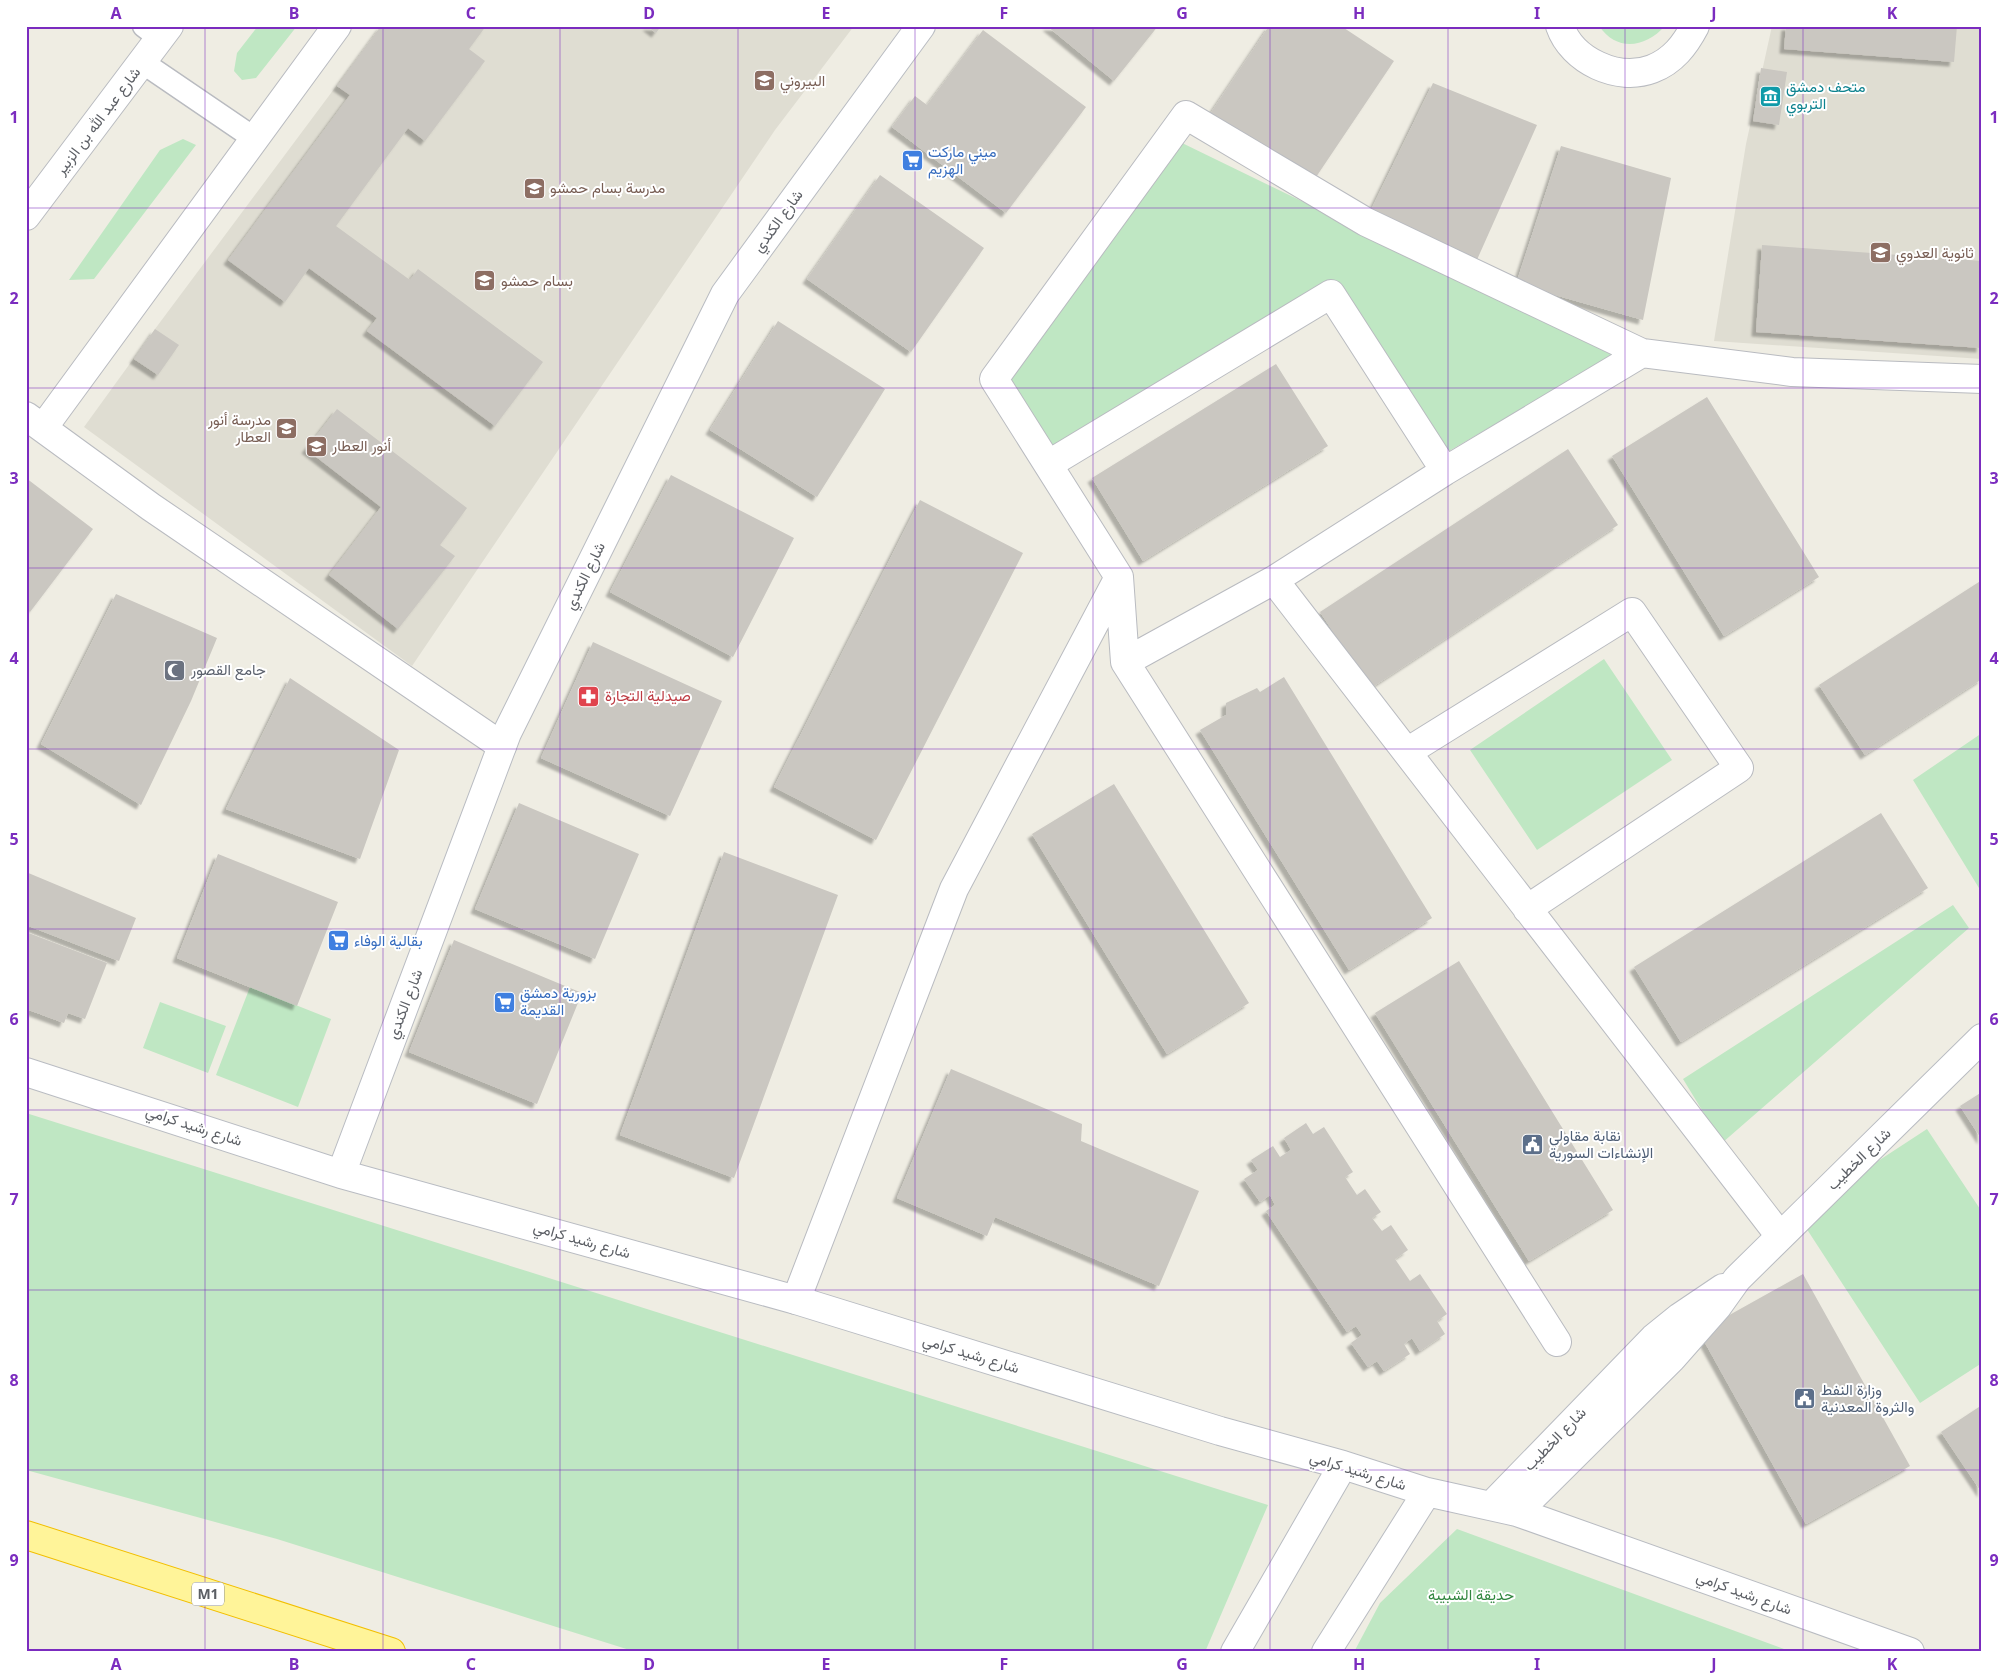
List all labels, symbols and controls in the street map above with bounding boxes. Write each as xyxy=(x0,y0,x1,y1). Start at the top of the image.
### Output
text: A xyxy=(110,2,122,24)
text: B xyxy=(289,2,299,24)
text: C xyxy=(466,2,476,24)
text: D xyxy=(643,2,655,24)
text: E xyxy=(822,2,831,24)
text: F xyxy=(1000,2,1008,24)
text: G xyxy=(1176,2,1188,24)
text: H xyxy=(1353,2,1365,24)
text: I xyxy=(1534,2,1540,24)
text: J xyxy=(1709,2,1717,24)
text: K xyxy=(1887,2,1898,24)
street label: شارع عبد الله بن الزبير xyxy=(49,62,146,180)
school or university icon: البيروني xyxy=(752,69,776,93)
place label: البيروني xyxy=(780,70,825,94)
place label: متحف دمشق التربوي xyxy=(1786,76,1866,117)
museum icon: متحف دمشق التربوي xyxy=(1758,84,1782,108)
text: 1 xyxy=(9,106,19,128)
text: 1 xyxy=(1989,106,1999,128)
place label: ميني ماركت الهزيم xyxy=(928,141,996,179)
supermarket icon: ميني ماركت الهزيم xyxy=(900,149,924,173)
school or university icon: مدرسة بسام حمشو xyxy=(522,176,546,200)
place label: مدرسة بسام حمشو xyxy=(550,177,665,198)
street label: شارع الكندي xyxy=(748,185,810,258)
school or university icon: ثانوية العدوي xyxy=(1868,241,1892,265)
place label: ثانوية العدوي xyxy=(1896,242,1974,266)
school or university icon: بسام حمشو xyxy=(473,269,497,293)
place label: بسام حمشو xyxy=(501,270,573,291)
text: 2 xyxy=(9,287,19,309)
text: 2 xyxy=(1989,287,1999,309)
place label: مدرسة أنور العطار xyxy=(207,409,271,446)
school or university icon: مدرسة أنور العطار xyxy=(275,417,299,441)
school or university icon: أنور العطار xyxy=(304,434,328,458)
place label: أنور العطار xyxy=(331,435,392,455)
text: 3 xyxy=(9,467,19,489)
text: 3 xyxy=(1989,467,1999,489)
street label: شارع الكندي xyxy=(559,538,613,615)
text: 4 xyxy=(9,647,19,669)
text: 4 xyxy=(1989,647,1999,669)
mosque icon: جامع القصور xyxy=(163,658,187,682)
place label: جامع القصور xyxy=(190,659,266,681)
pharmacy icon: صيدلية التجارة xyxy=(577,684,601,708)
place label: صيدلية التجارة xyxy=(605,685,691,705)
text: 5 xyxy=(9,828,19,850)
text: 5 xyxy=(1989,828,1999,850)
supermarket icon: بقالية الوفاء xyxy=(326,929,350,953)
place label: بقالية الوفاء xyxy=(354,930,423,950)
street label: شارع الكندي xyxy=(382,966,430,1043)
place label: بزورية دمشق القديمة xyxy=(520,982,596,1019)
supermarket icon: بزورية دمشق القديمة xyxy=(492,990,516,1014)
text: 6 xyxy=(9,1008,19,1030)
text: 6 xyxy=(1989,1008,1999,1030)
street label: شارع رشيد كرامي xyxy=(142,1100,245,1154)
street label: شارع الخطيب xyxy=(1822,1123,1896,1195)
place label: نقابة مقاولي الإنشاءات السورية xyxy=(1549,1125,1653,1163)
public building icon: نقابة مقاولي الإنشاءات السورية xyxy=(1521,1133,1545,1157)
text: 7 xyxy=(9,1188,19,1210)
text: 7 xyxy=(1989,1188,1999,1210)
street label: شارع رشيد كرامي xyxy=(530,1216,633,1266)
street label: شارع رشيد كرامي xyxy=(919,1329,1022,1381)
text: 8 xyxy=(9,1369,19,1391)
text: 8 xyxy=(1989,1369,1999,1391)
place label: وزارة النفط والثروة المعدنية xyxy=(1821,1379,1914,1416)
public building icon: وزارة النفط والثروة المعدنية xyxy=(1793,1387,1817,1411)
street label: شارع الخطيب xyxy=(1519,1402,1591,1476)
street label: شارع رشيد كرامي xyxy=(1306,1446,1409,1498)
text: 9 xyxy=(9,1549,19,1571)
text: 9 xyxy=(1989,1549,1999,1571)
street label: شارع رشيد كرامي xyxy=(1693,1566,1795,1622)
road number: M1 xyxy=(192,1582,224,1606)
park label: حديقة الشبيبة xyxy=(1428,1584,1514,1604)
text: A xyxy=(110,1653,122,1675)
text: B xyxy=(289,1653,299,1675)
text: C xyxy=(466,1653,476,1675)
text: D xyxy=(643,1653,655,1675)
text: E xyxy=(822,1653,831,1675)
text: F xyxy=(1000,1653,1008,1675)
text: G xyxy=(1176,1653,1188,1675)
text: H xyxy=(1353,1653,1365,1675)
text: I xyxy=(1534,1653,1540,1675)
text: J xyxy=(1709,1653,1717,1675)
text: K xyxy=(1887,1653,1898,1675)

